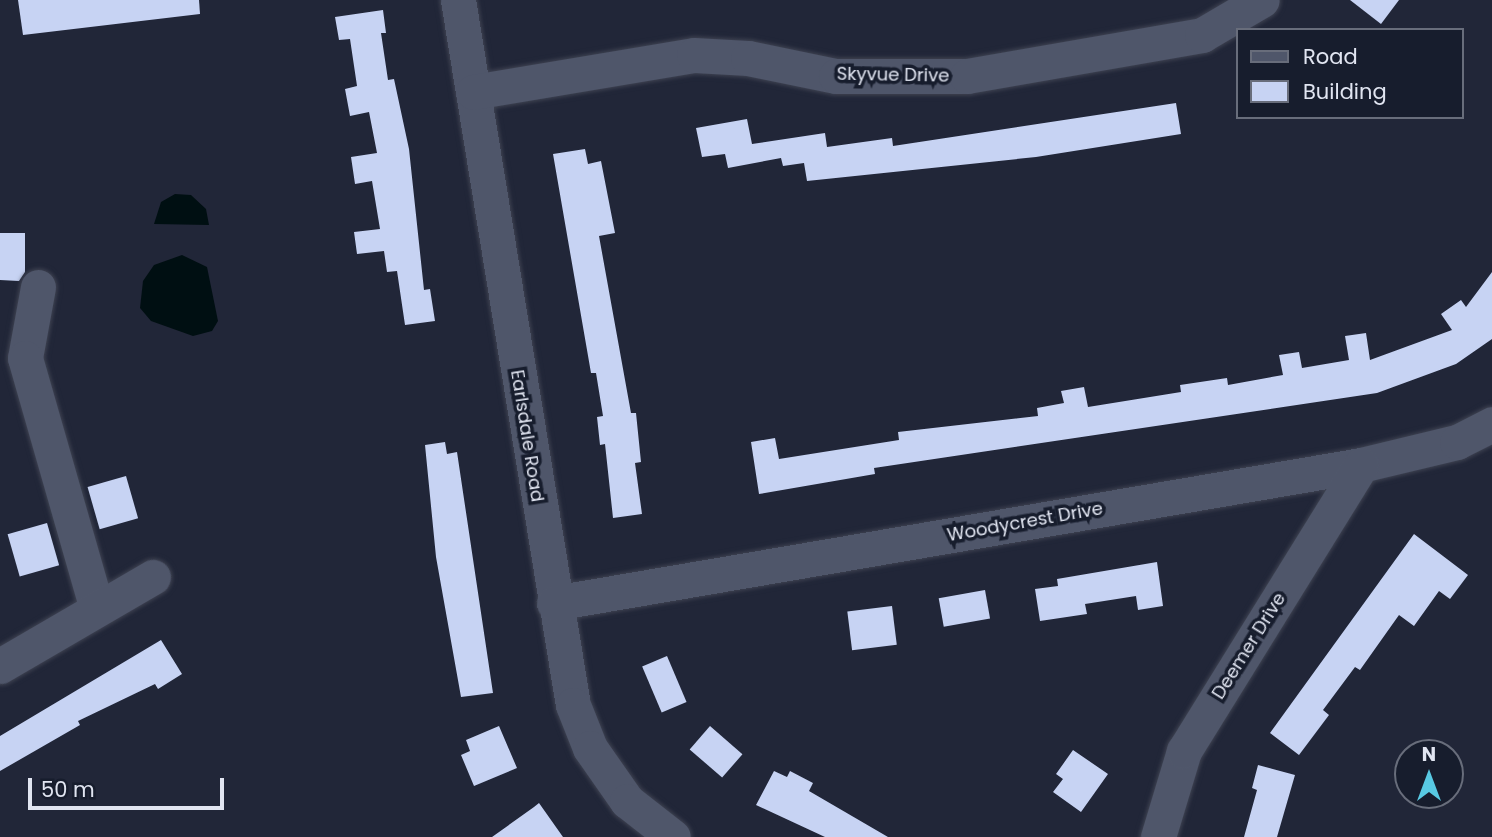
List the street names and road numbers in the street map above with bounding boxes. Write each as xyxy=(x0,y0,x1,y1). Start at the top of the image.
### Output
street label: Skyvue Drive xyxy=(836,63,950,87)
street label: Earlsdale Road xyxy=(506,368,548,504)
street label: Woodycrest Drive xyxy=(946,498,1104,546)
street label: Deemer Drive xyxy=(1208,589,1290,703)

